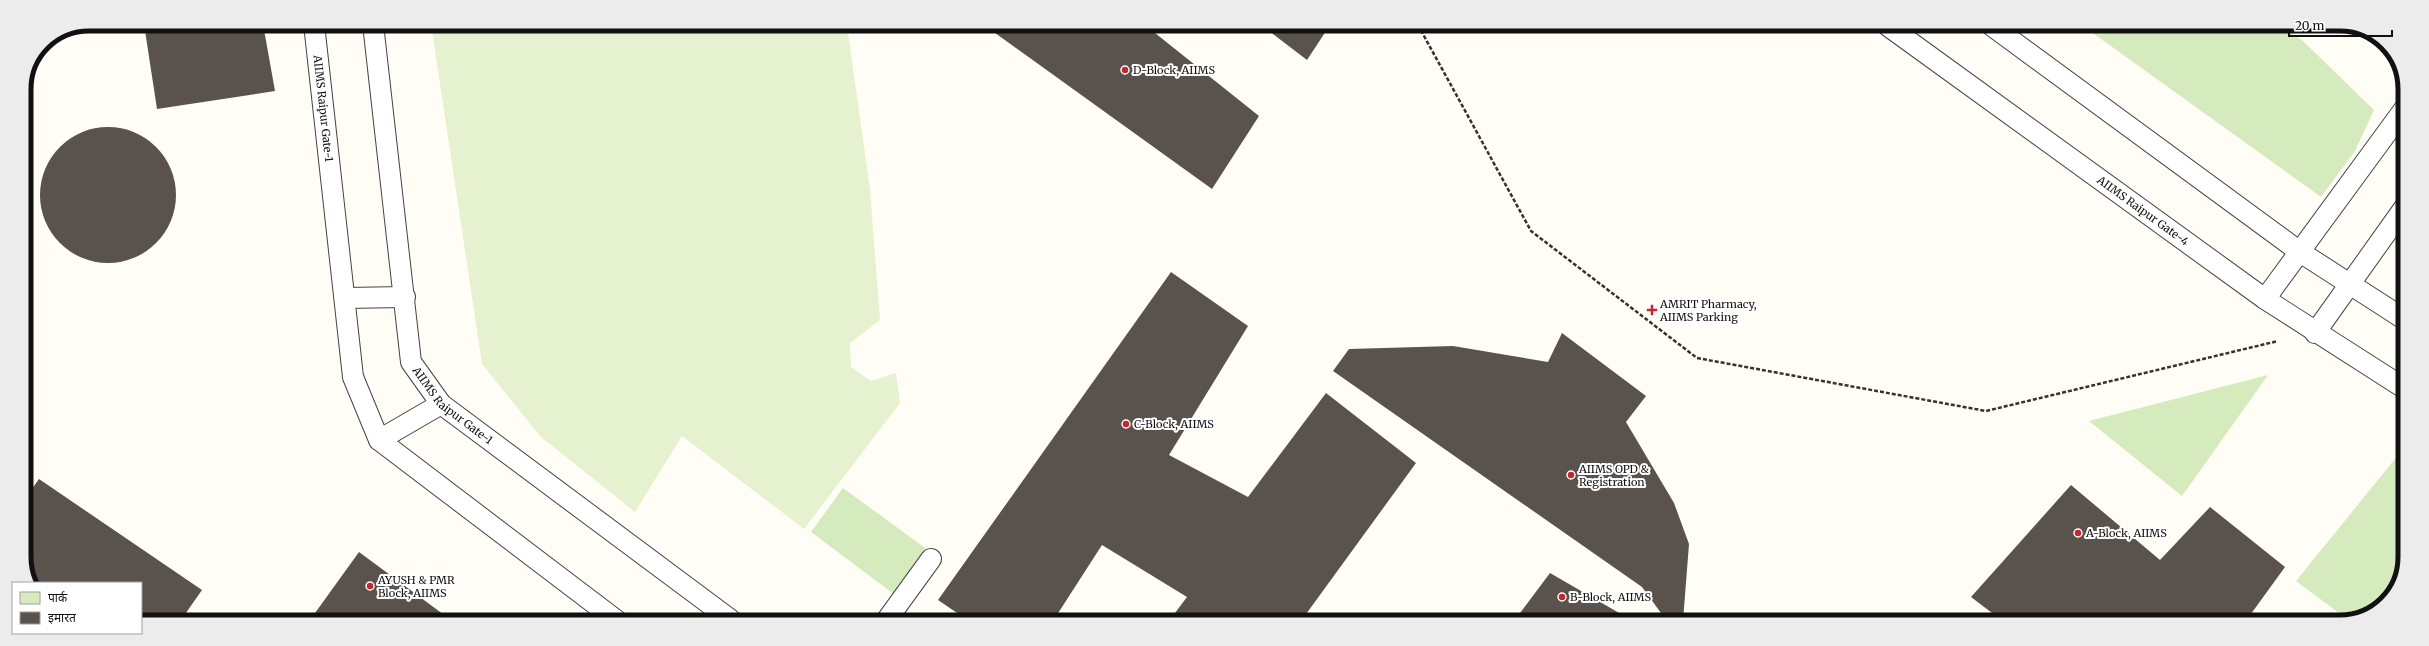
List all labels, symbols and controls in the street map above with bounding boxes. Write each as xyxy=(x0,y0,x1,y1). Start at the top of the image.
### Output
scale bar xyxy=(2289,12,2392,38)
text: 20 m xyxy=(2295,18,2324,33)
street label: AIIMS Raipur Gate-1 xyxy=(310,53,336,163)
place label: D-Block, AIIMS xyxy=(1133,63,1215,77)
marker: D-Block, AIIMS xyxy=(1120,65,1130,75)
street label: AIIMS Raipur Gate-4 xyxy=(2094,172,2192,249)
place label: AMRIT Pharmacy, AIIMS Parking xyxy=(1659,297,1757,324)
marker: AMRIT Pharmacy, AIIMS Parking xyxy=(1647,305,1657,315)
street label: AIIMS Raipur Gate-1 xyxy=(409,363,496,447)
place label: C-Block, AIIMS xyxy=(1134,417,1214,431)
marker: C-Block, AIIMS xyxy=(1121,419,1131,429)
place label: AIIMS OPD & Registration xyxy=(1578,462,1649,489)
marker: AIIMS OPD & Registration xyxy=(1566,470,1576,480)
place label: A-Block, AIIMS xyxy=(2085,526,2167,540)
marker: A-Block, AIIMS xyxy=(2073,528,2083,538)
place label: AYUSH & PMR Block, AIIMS xyxy=(377,573,455,600)
marker: AYUSH & PMR Block, AIIMS xyxy=(365,581,375,591)
legend xyxy=(12,582,142,634)
text: पार्क xyxy=(48,590,68,605)
place label: B-Block, AIIMS xyxy=(1570,590,1651,604)
marker: B-Block, AIIMS xyxy=(1557,592,1567,602)
text: इमारत xyxy=(48,610,77,625)

